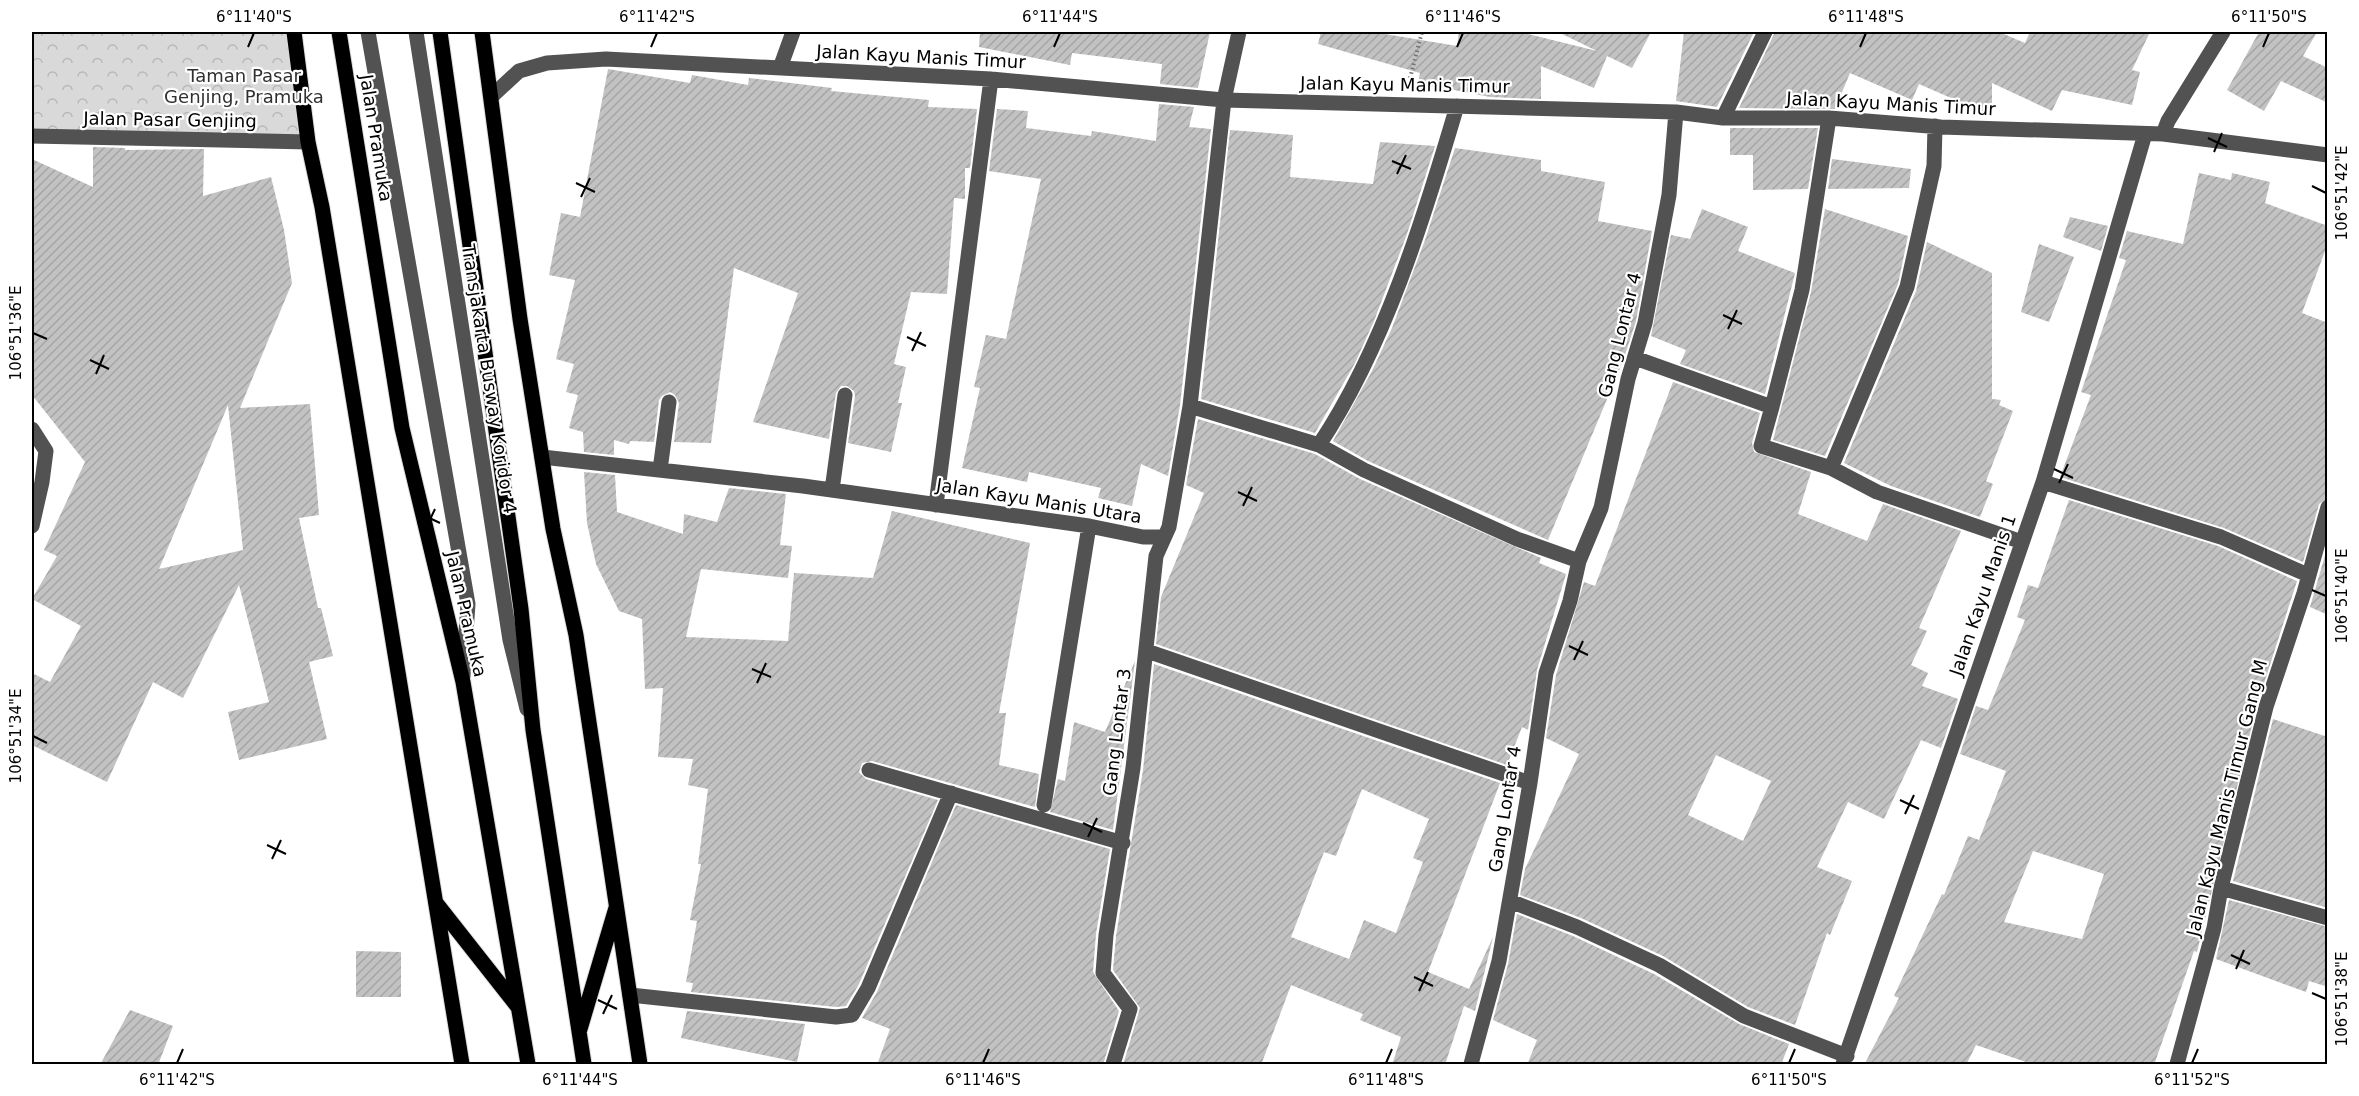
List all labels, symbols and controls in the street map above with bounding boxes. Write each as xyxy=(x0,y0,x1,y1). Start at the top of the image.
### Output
text: 6°11'40"S xyxy=(216,8,292,26)
text: 6°11'42"S xyxy=(619,8,695,26)
text: 6°11'44"S xyxy=(1022,8,1098,26)
text: 6°11'46"S xyxy=(1425,8,1501,26)
text: 6°11'48"S xyxy=(1828,8,1904,26)
text: 6°11'50"S xyxy=(2231,8,2307,26)
street label: Jalan Kayu Manis Timur xyxy=(815,40,1027,73)
park label: Taman Pasar Genjing, Pramuka xyxy=(164,65,324,107)
street label: Jalan Pramuka xyxy=(356,72,397,203)
street label: Jalan Kayu Manis Timur xyxy=(1299,72,1511,97)
street label: Jalan Kayu Manis Timur xyxy=(1785,87,1997,120)
street label: Jalan Pasar Genjing xyxy=(82,107,257,132)
text: 106°51'42"E xyxy=(2333,146,2351,240)
street label: Transjakarta Busway Koridor 4 xyxy=(458,242,521,515)
street label: Gang Lontar 4 xyxy=(1594,270,1645,400)
text: 106°51'36"E xyxy=(7,286,25,380)
street label: Jalan Kayu Manis Utara xyxy=(934,474,1143,527)
street label: Jalan Kayu Manis 1 xyxy=(1945,511,2020,679)
street label: Jalan Pramuka xyxy=(442,548,491,679)
text: 106°51'40"E xyxy=(2333,549,2351,643)
street label: Jalan Kayu Manis Timur Gang M xyxy=(2182,657,2271,939)
street label: Gang Lontar 3 xyxy=(1098,667,1135,797)
text: 106°51'34"E xyxy=(7,689,25,783)
street label: Gang Lontar 4 xyxy=(1484,744,1525,874)
text: 106°51'38"E xyxy=(2333,952,2351,1046)
text: 6°11'42"S xyxy=(139,1071,215,1089)
text: 6°11'44"S xyxy=(542,1071,618,1089)
text: 6°11'46"S xyxy=(945,1071,1021,1089)
text: 6°11'48"S xyxy=(1348,1071,1424,1089)
text: 6°11'50"S xyxy=(1751,1071,1827,1089)
text: 6°11'52"S xyxy=(2154,1071,2230,1089)

